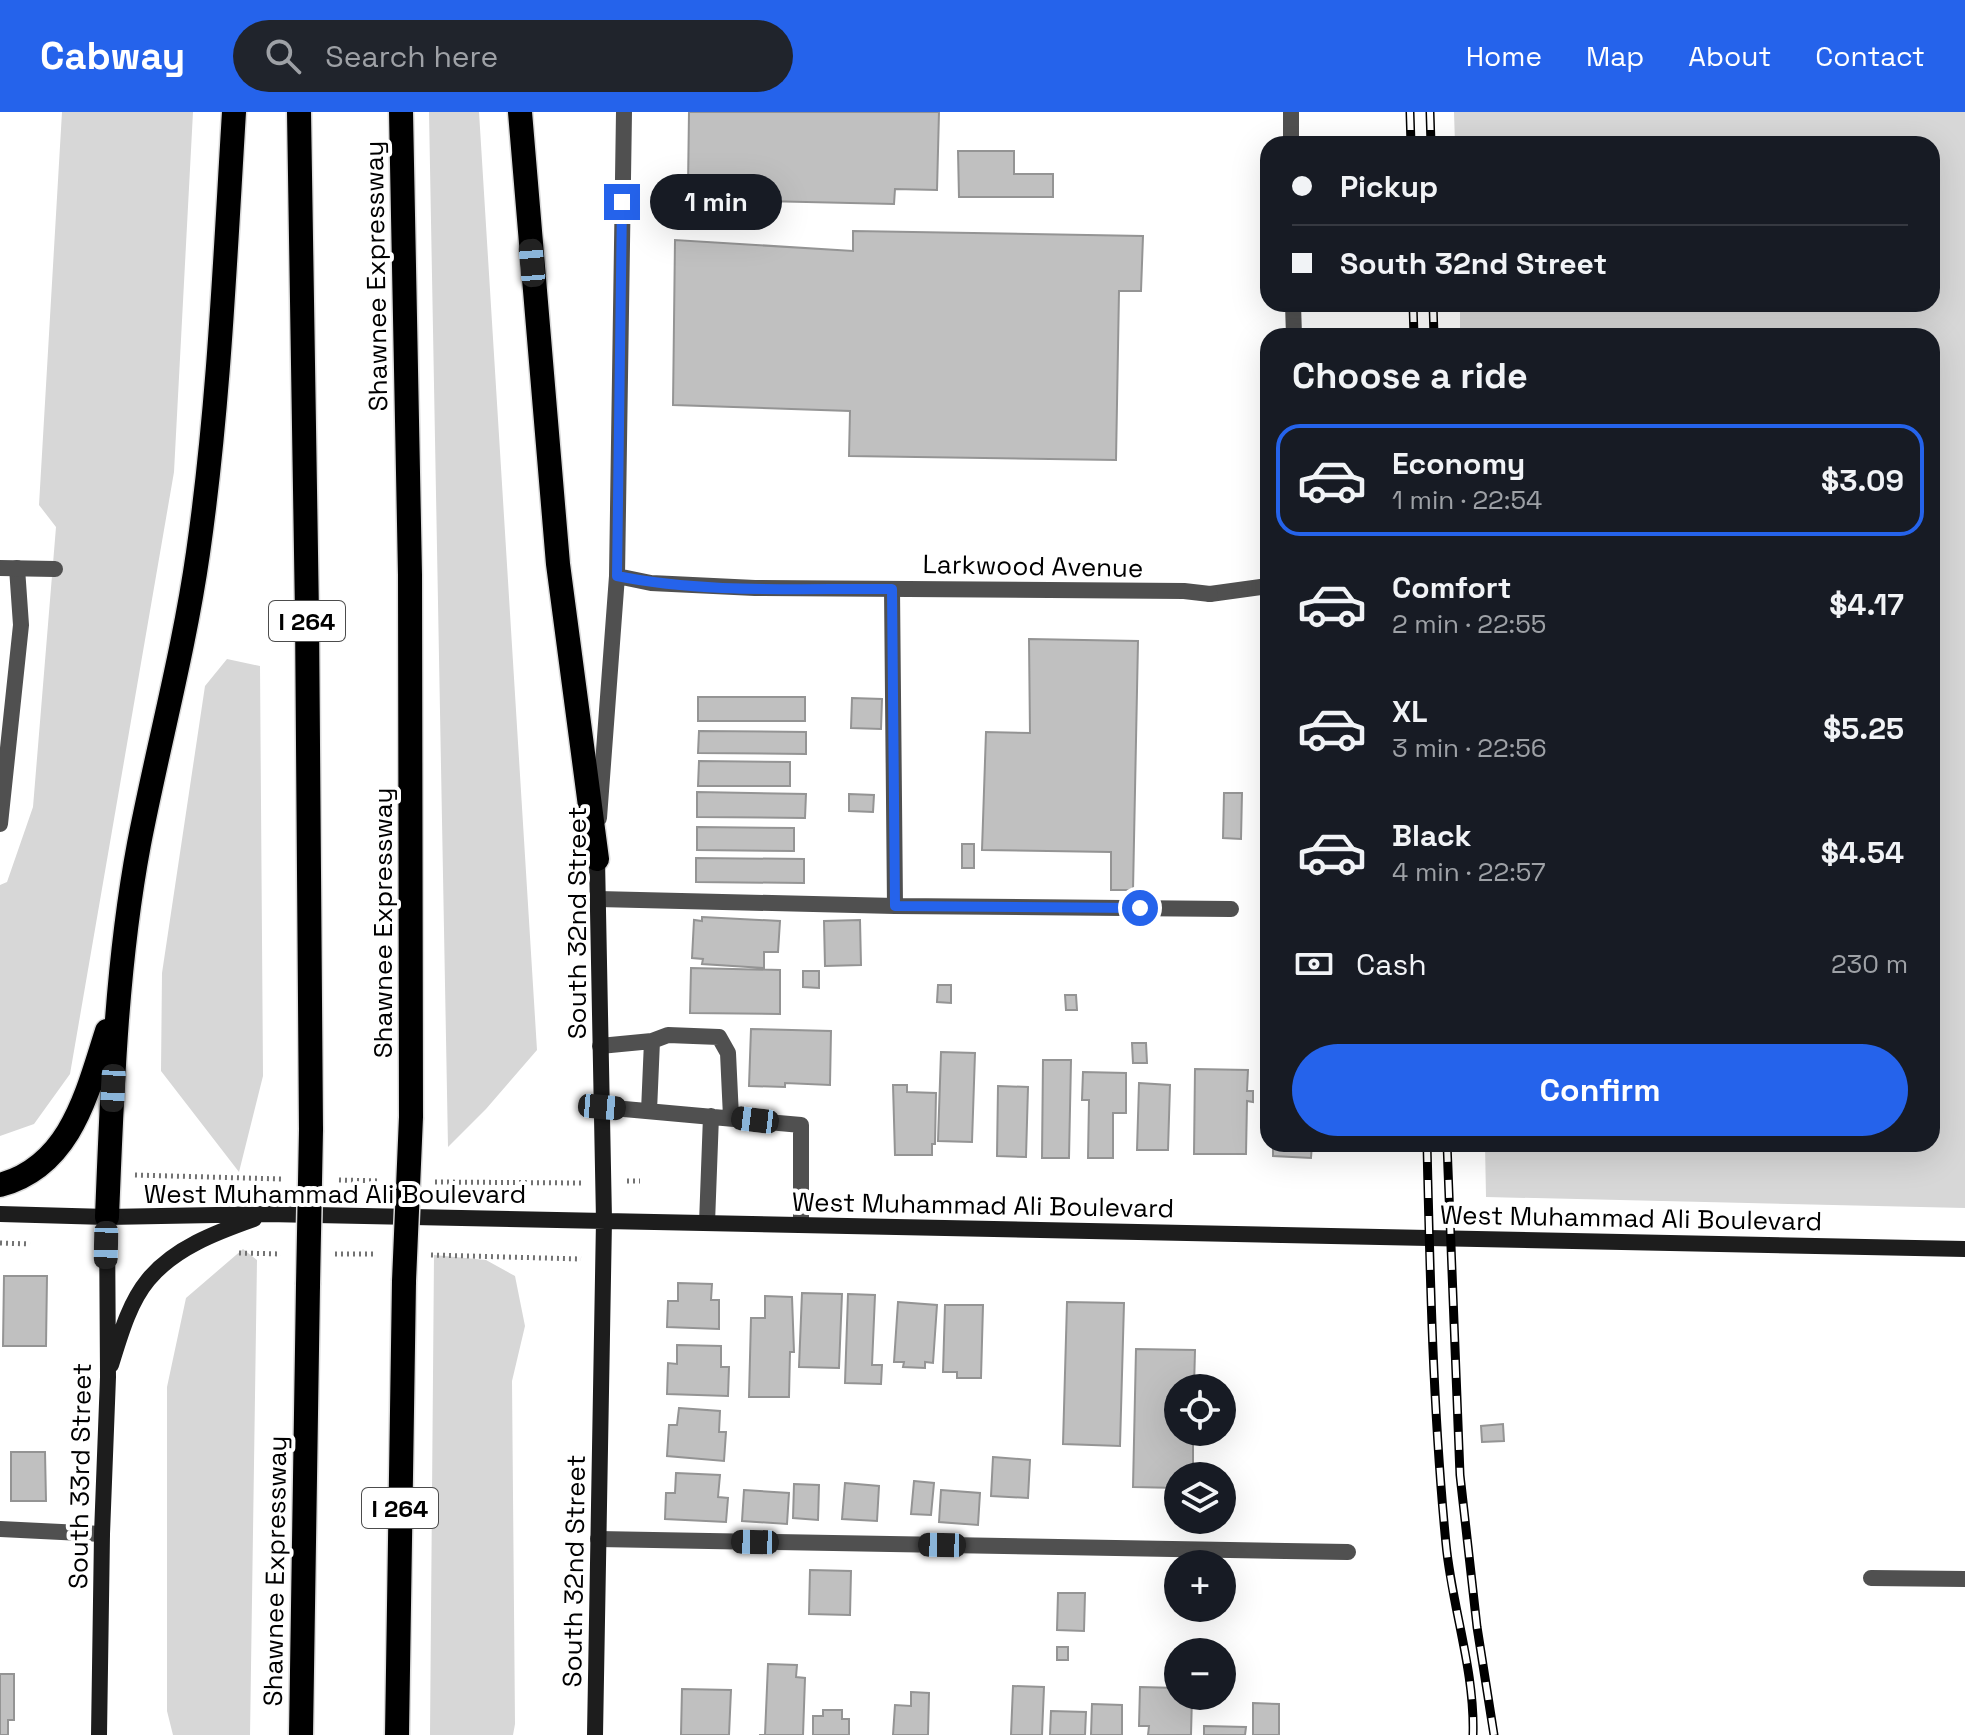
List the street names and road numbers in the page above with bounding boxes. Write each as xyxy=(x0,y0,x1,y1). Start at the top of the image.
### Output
street label: Shawnee Expressway xyxy=(357,140,395,412)
street label: Larkwood Avenue xyxy=(922,547,1144,585)
road number: I 264 xyxy=(269,601,345,641)
street label: Shawnee Expressway xyxy=(366,788,400,1058)
street label: South 32nd Street xyxy=(560,807,594,1039)
street label: West Muhammad Ali Boulevard xyxy=(144,1177,526,1211)
street label: West Muhammad Ali Boulevard xyxy=(792,1185,1174,1225)
street label: West Muhammad Ali Boulevard xyxy=(1440,1198,1822,1238)
street label: South 33rd Street xyxy=(61,1363,99,1589)
street label: Shawnee Expressway xyxy=(256,1435,294,1707)
street label: South 32nd Street xyxy=(555,1454,593,1688)
road number: I 264 xyxy=(362,1488,438,1528)

